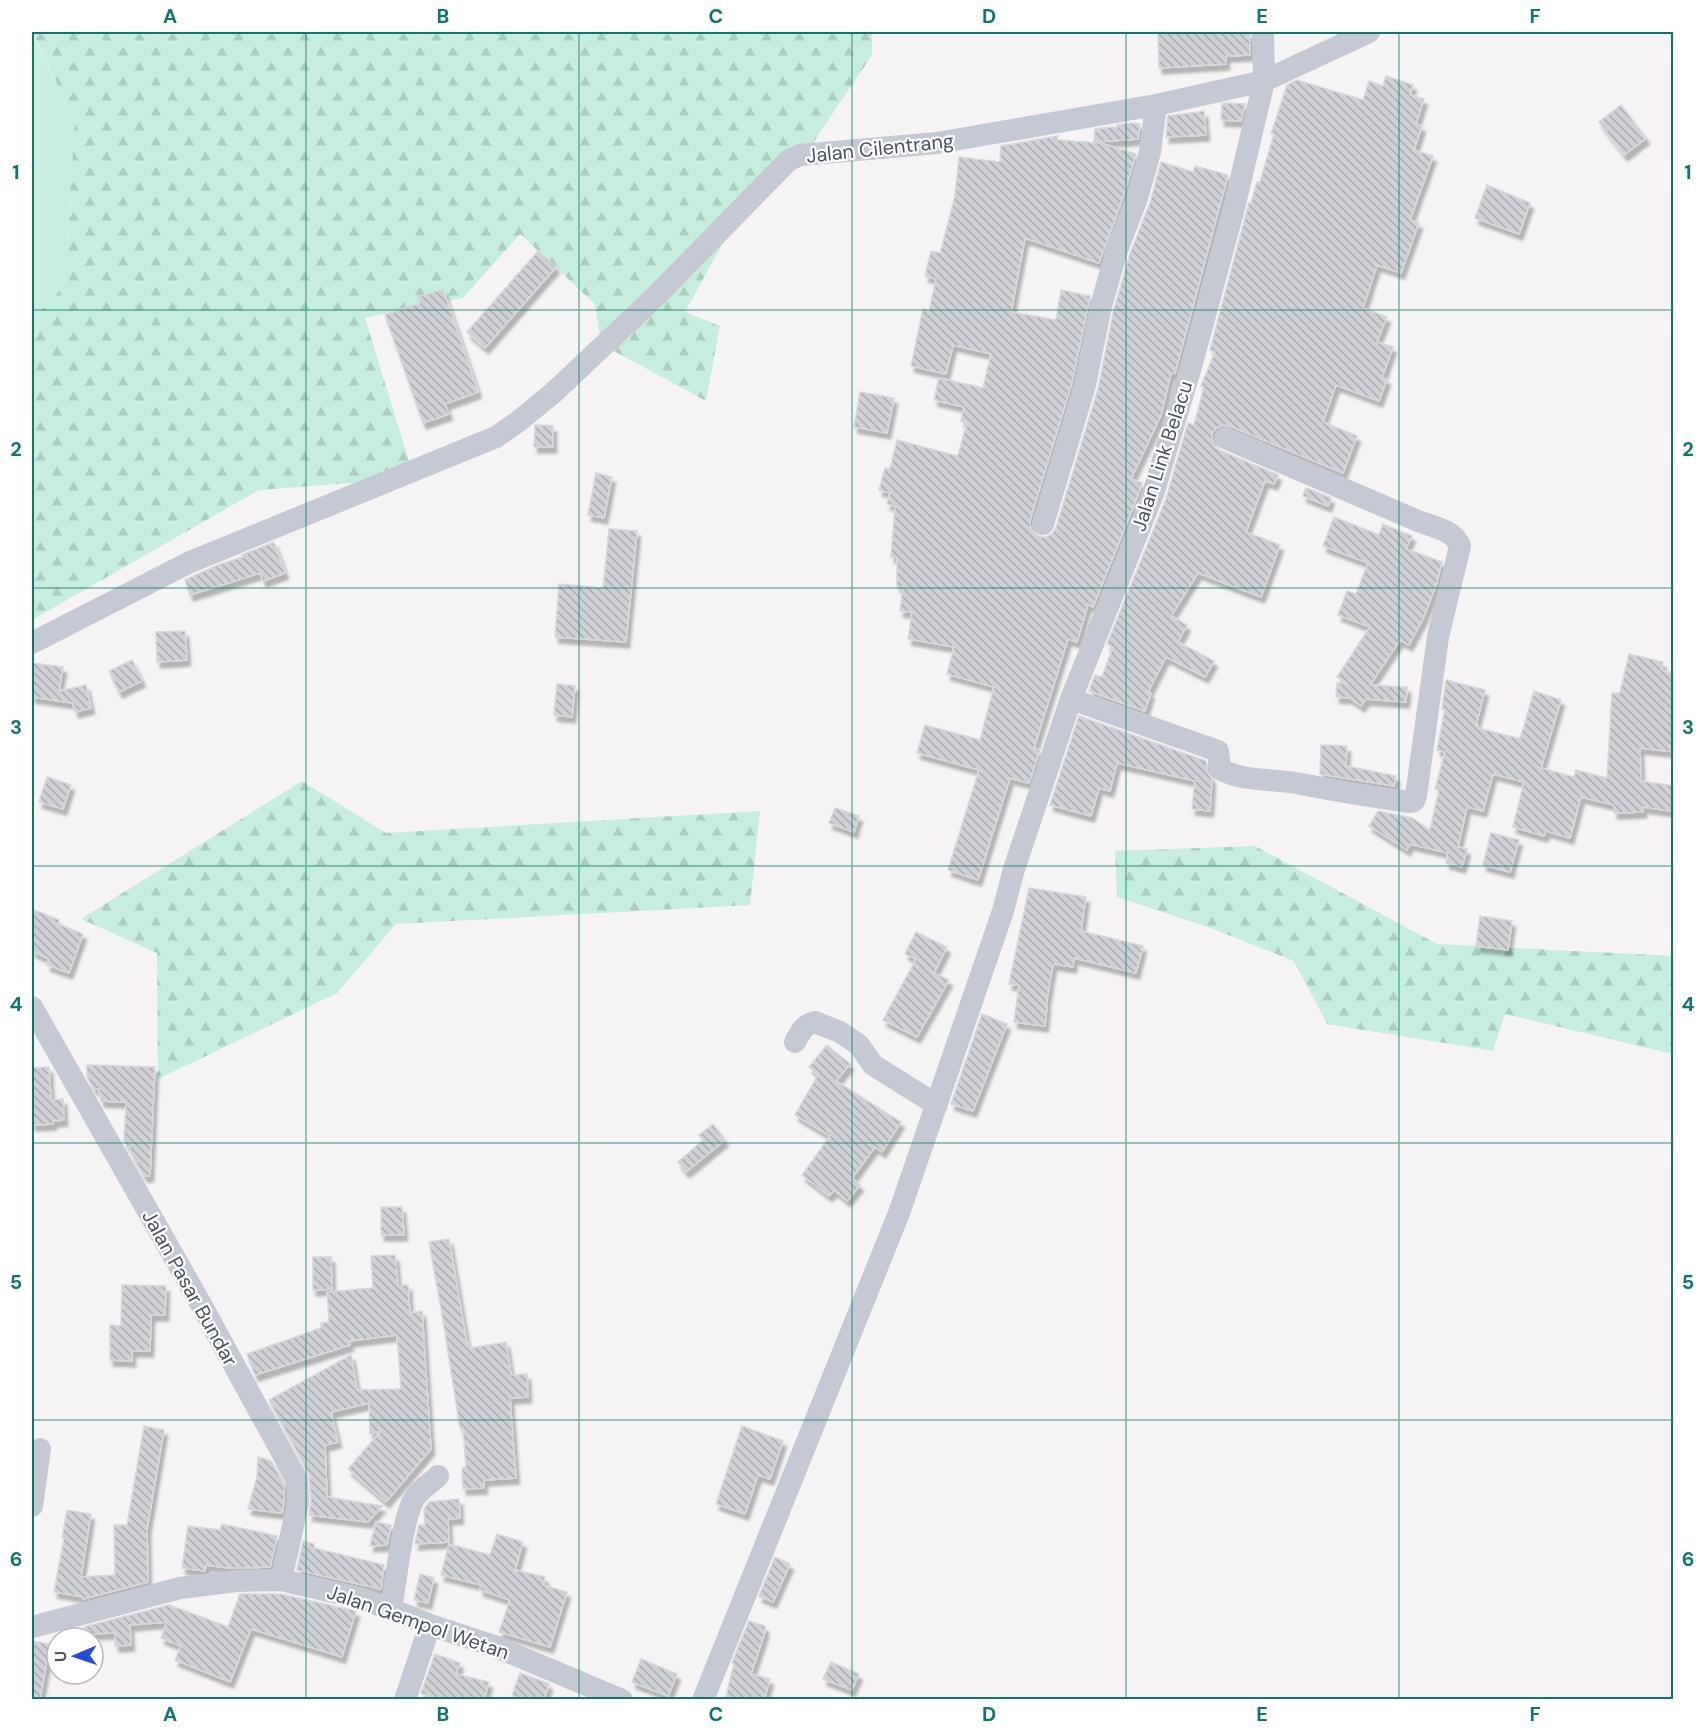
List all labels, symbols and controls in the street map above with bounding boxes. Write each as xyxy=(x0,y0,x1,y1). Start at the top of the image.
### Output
text: A xyxy=(163,3,177,29)
text: B xyxy=(437,3,449,29)
text: C xyxy=(709,3,723,29)
text: D xyxy=(982,3,996,29)
text: E xyxy=(1256,3,1268,29)
text: F xyxy=(1529,3,1541,29)
street label: Jalan Cilentrang xyxy=(805,127,955,169)
text: 1 xyxy=(12,159,20,185)
text: 1 xyxy=(1684,159,1692,185)
street label: Jalan Link Belacu xyxy=(1125,377,1199,535)
text: 2 xyxy=(10,436,22,462)
text: 2 xyxy=(1682,436,1694,462)
text: 3 xyxy=(10,714,22,740)
text: 3 xyxy=(1682,714,1694,740)
text: 4 xyxy=(10,991,23,1017)
text: 4 xyxy=(1682,991,1695,1017)
street label: Jalan Pasar Bundar xyxy=(136,1205,244,1371)
text: 5 xyxy=(10,1269,22,1295)
text: 5 xyxy=(1682,1269,1694,1295)
text: 6 xyxy=(10,1546,22,1572)
text: 6 xyxy=(1682,1546,1694,1572)
street label: Jalan Gempol Wetan xyxy=(323,1579,513,1665)
north arrow xyxy=(45,1626,105,1686)
text: U xyxy=(50,1651,71,1662)
text: A xyxy=(163,1701,177,1727)
text: B xyxy=(437,1701,449,1727)
text: C xyxy=(709,1701,723,1727)
text: D xyxy=(982,1701,996,1727)
text: E xyxy=(1256,1701,1268,1727)
text: F xyxy=(1529,1701,1541,1727)

